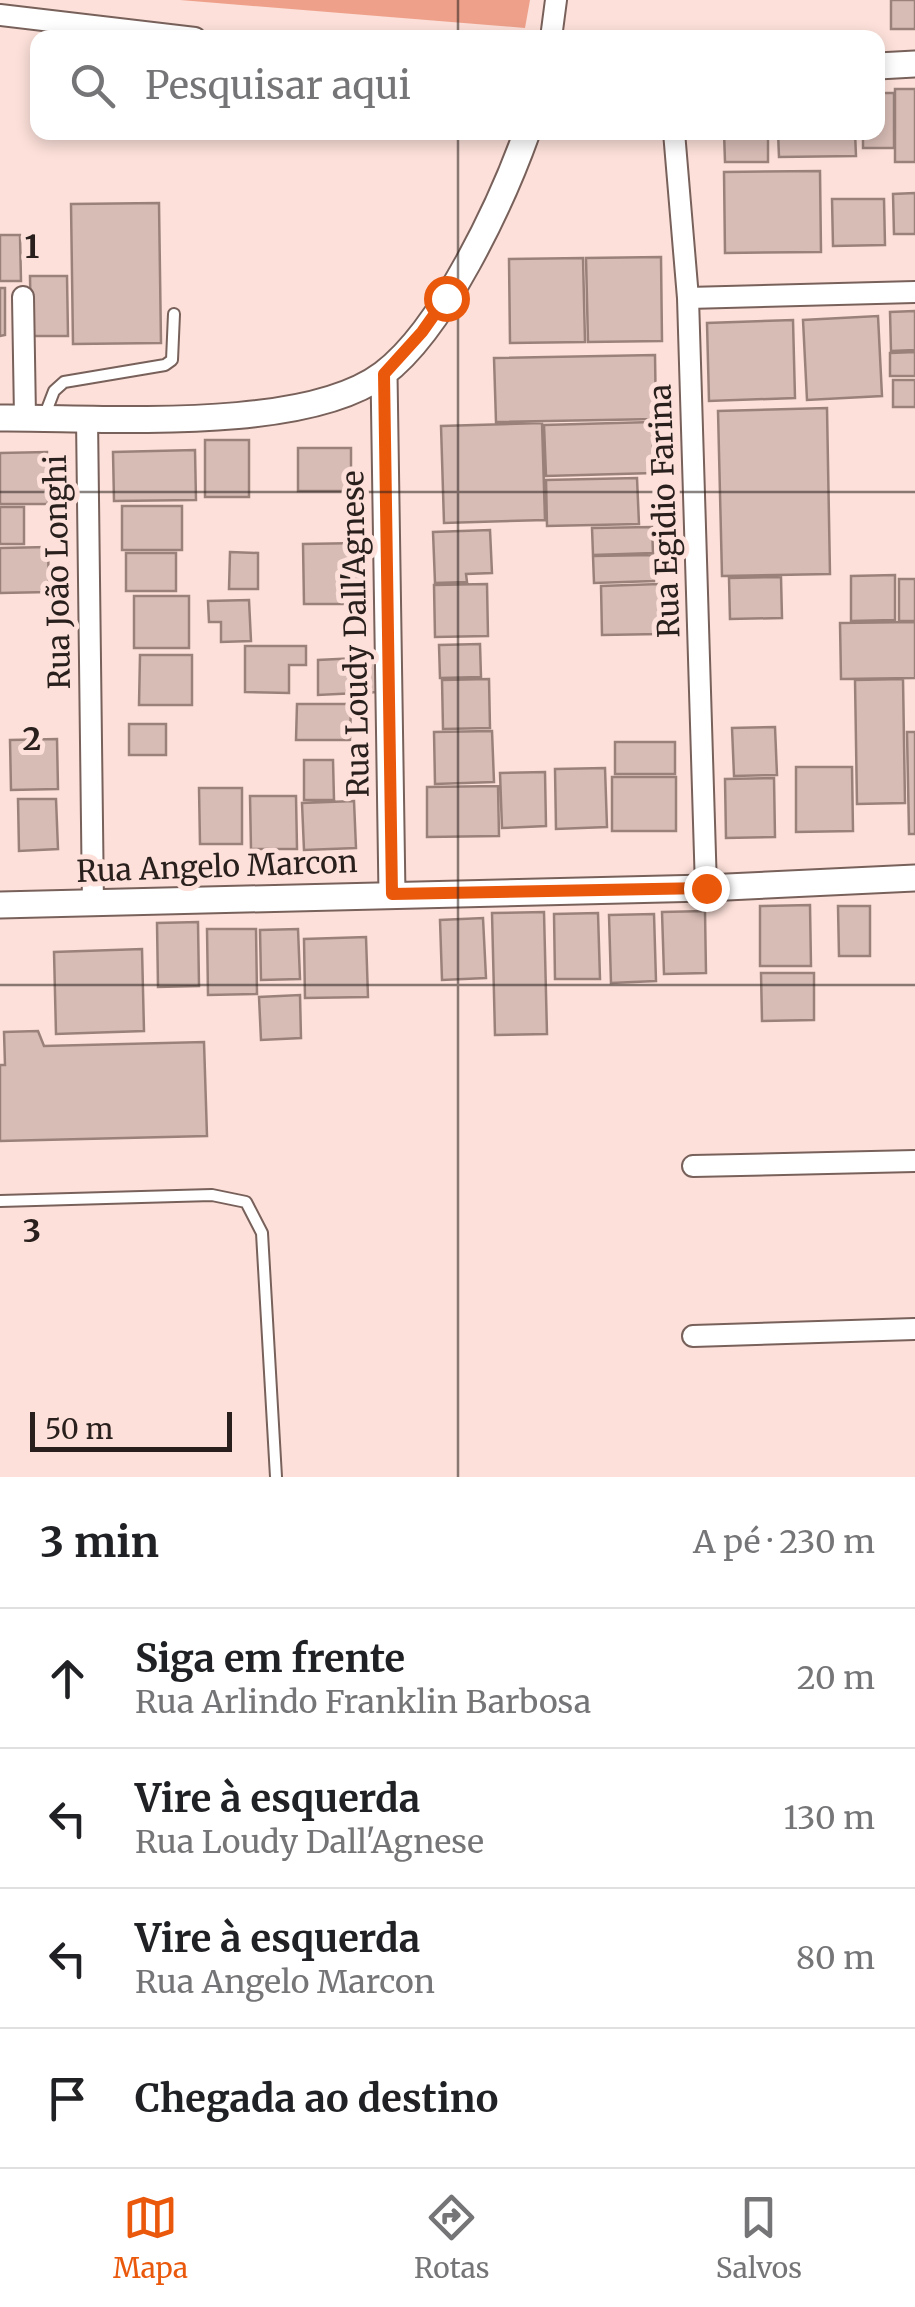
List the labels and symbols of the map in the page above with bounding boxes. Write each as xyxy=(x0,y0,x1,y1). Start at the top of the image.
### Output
text: 1 xyxy=(25,227,40,267)
route start xyxy=(424,276,470,322)
street label: Rua Egidio Farina xyxy=(641,383,687,639)
street label: Rua João Longhi xyxy=(36,454,78,690)
street label: Rua Loudy Dall'Agnese xyxy=(333,470,377,798)
text: 2 xyxy=(23,719,41,759)
street label: Rua Angelo Marcon xyxy=(76,842,358,890)
route end xyxy=(684,866,730,912)
text: 3 xyxy=(23,1211,41,1251)
scale bar xyxy=(30,1407,232,1452)

